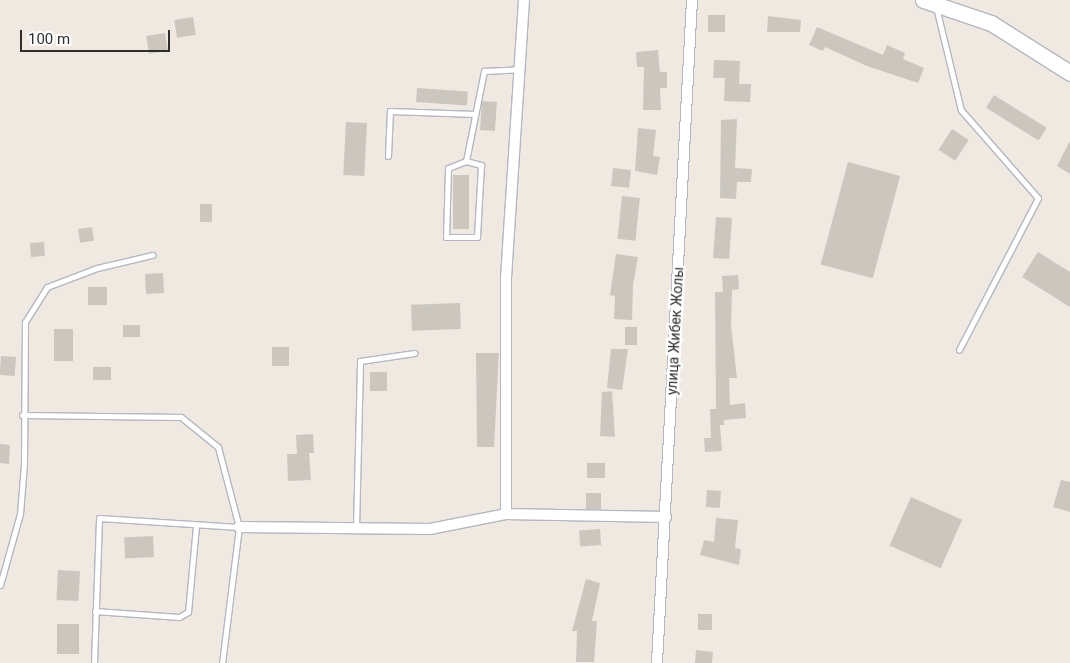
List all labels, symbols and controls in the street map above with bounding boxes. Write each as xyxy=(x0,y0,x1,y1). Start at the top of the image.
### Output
scale bar xyxy=(22,20,172,52)
text: 100 m xyxy=(28,30,70,48)
street label: улица Жибек Жолы xyxy=(663,266,687,396)

